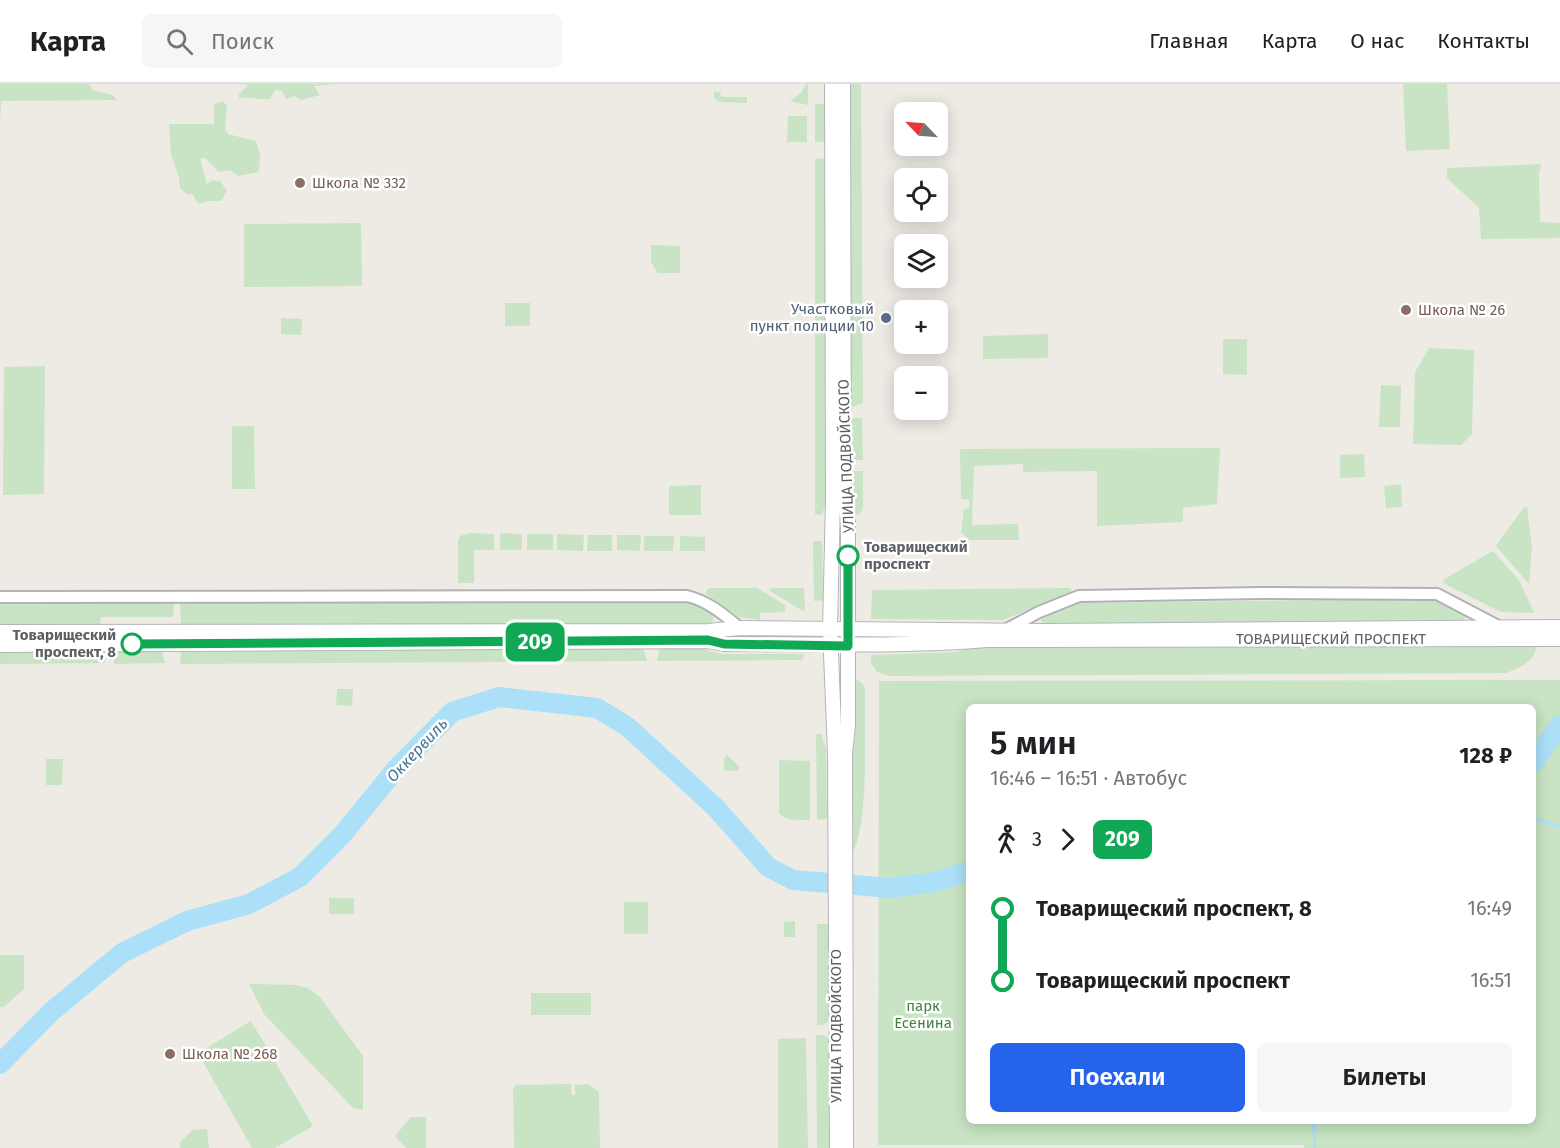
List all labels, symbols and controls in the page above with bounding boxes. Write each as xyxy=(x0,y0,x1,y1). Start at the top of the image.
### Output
search box xyxy=(142,14,562,68)
text: Карта xyxy=(30,25,106,58)
icon: search xyxy=(163,25,196,58)
text: Поиск xyxy=(211,28,274,55)
text: Главная xyxy=(1149,28,1229,54)
text: Карта xyxy=(1262,28,1317,54)
text: О нас xyxy=(1350,28,1404,54)
text: Контакты xyxy=(1437,28,1530,54)
north arrow xyxy=(894,102,948,156)
map controls xyxy=(894,102,948,420)
button: locate xyxy=(894,168,948,222)
place label: Школа № 332 xyxy=(312,174,406,192)
marker: Школа № 332 xyxy=(293,176,307,190)
button: layers xyxy=(894,234,948,288)
place label: Участковый пункт полиции 10 xyxy=(750,300,874,335)
button: + xyxy=(894,300,948,354)
place label: Школа № 26 xyxy=(1418,301,1505,319)
marker: Школа № 26 xyxy=(1399,303,1413,317)
marker: Участковый пункт полиции 10 xyxy=(879,311,893,325)
button: − xyxy=(894,366,948,420)
street label: УЛИЦА ПОДВОЙСКОГО xyxy=(834,379,858,533)
place label: Товарищеский проспект xyxy=(864,538,968,573)
marker: Товарищеский проспект xyxy=(837,545,859,567)
line badge: 209 xyxy=(500,622,570,662)
place label: Товарищеский проспект, 8 xyxy=(12,626,116,661)
text: 209 xyxy=(518,629,552,655)
street label: ТОВАРИЩЕСКИЙ ПРОСПЕКТ xyxy=(1236,630,1426,648)
marker: Товарищеский проспект, 8 xyxy=(121,633,143,655)
water label: Оккервиль xyxy=(383,714,451,786)
text: 5 мин xyxy=(990,723,1077,763)
text: 128 ₽ xyxy=(1459,742,1512,769)
text: 16:46 – 16:51 · Автобус xyxy=(990,766,1187,790)
icon: walk xyxy=(990,823,1023,856)
icon: forward xyxy=(1051,823,1084,856)
text: 209 xyxy=(1105,826,1140,852)
text: 3 xyxy=(1032,827,1042,851)
text: Товарищеский проспект, 8 xyxy=(1036,895,1312,922)
text: 16:49 xyxy=(1467,896,1512,920)
street label: УЛИЦА ПОДВОЙСКОГО xyxy=(827,949,845,1103)
text: Товарищеский проспект xyxy=(1036,967,1290,994)
text: 16:51 xyxy=(1470,968,1512,992)
park label: парк Есенина xyxy=(894,997,952,1032)
button: Поехали xyxy=(990,1043,1245,1112)
button: Билеты xyxy=(1257,1043,1512,1112)
place label: Школа № 268 xyxy=(182,1045,277,1063)
marker: Школа № 268 xyxy=(163,1047,177,1061)

